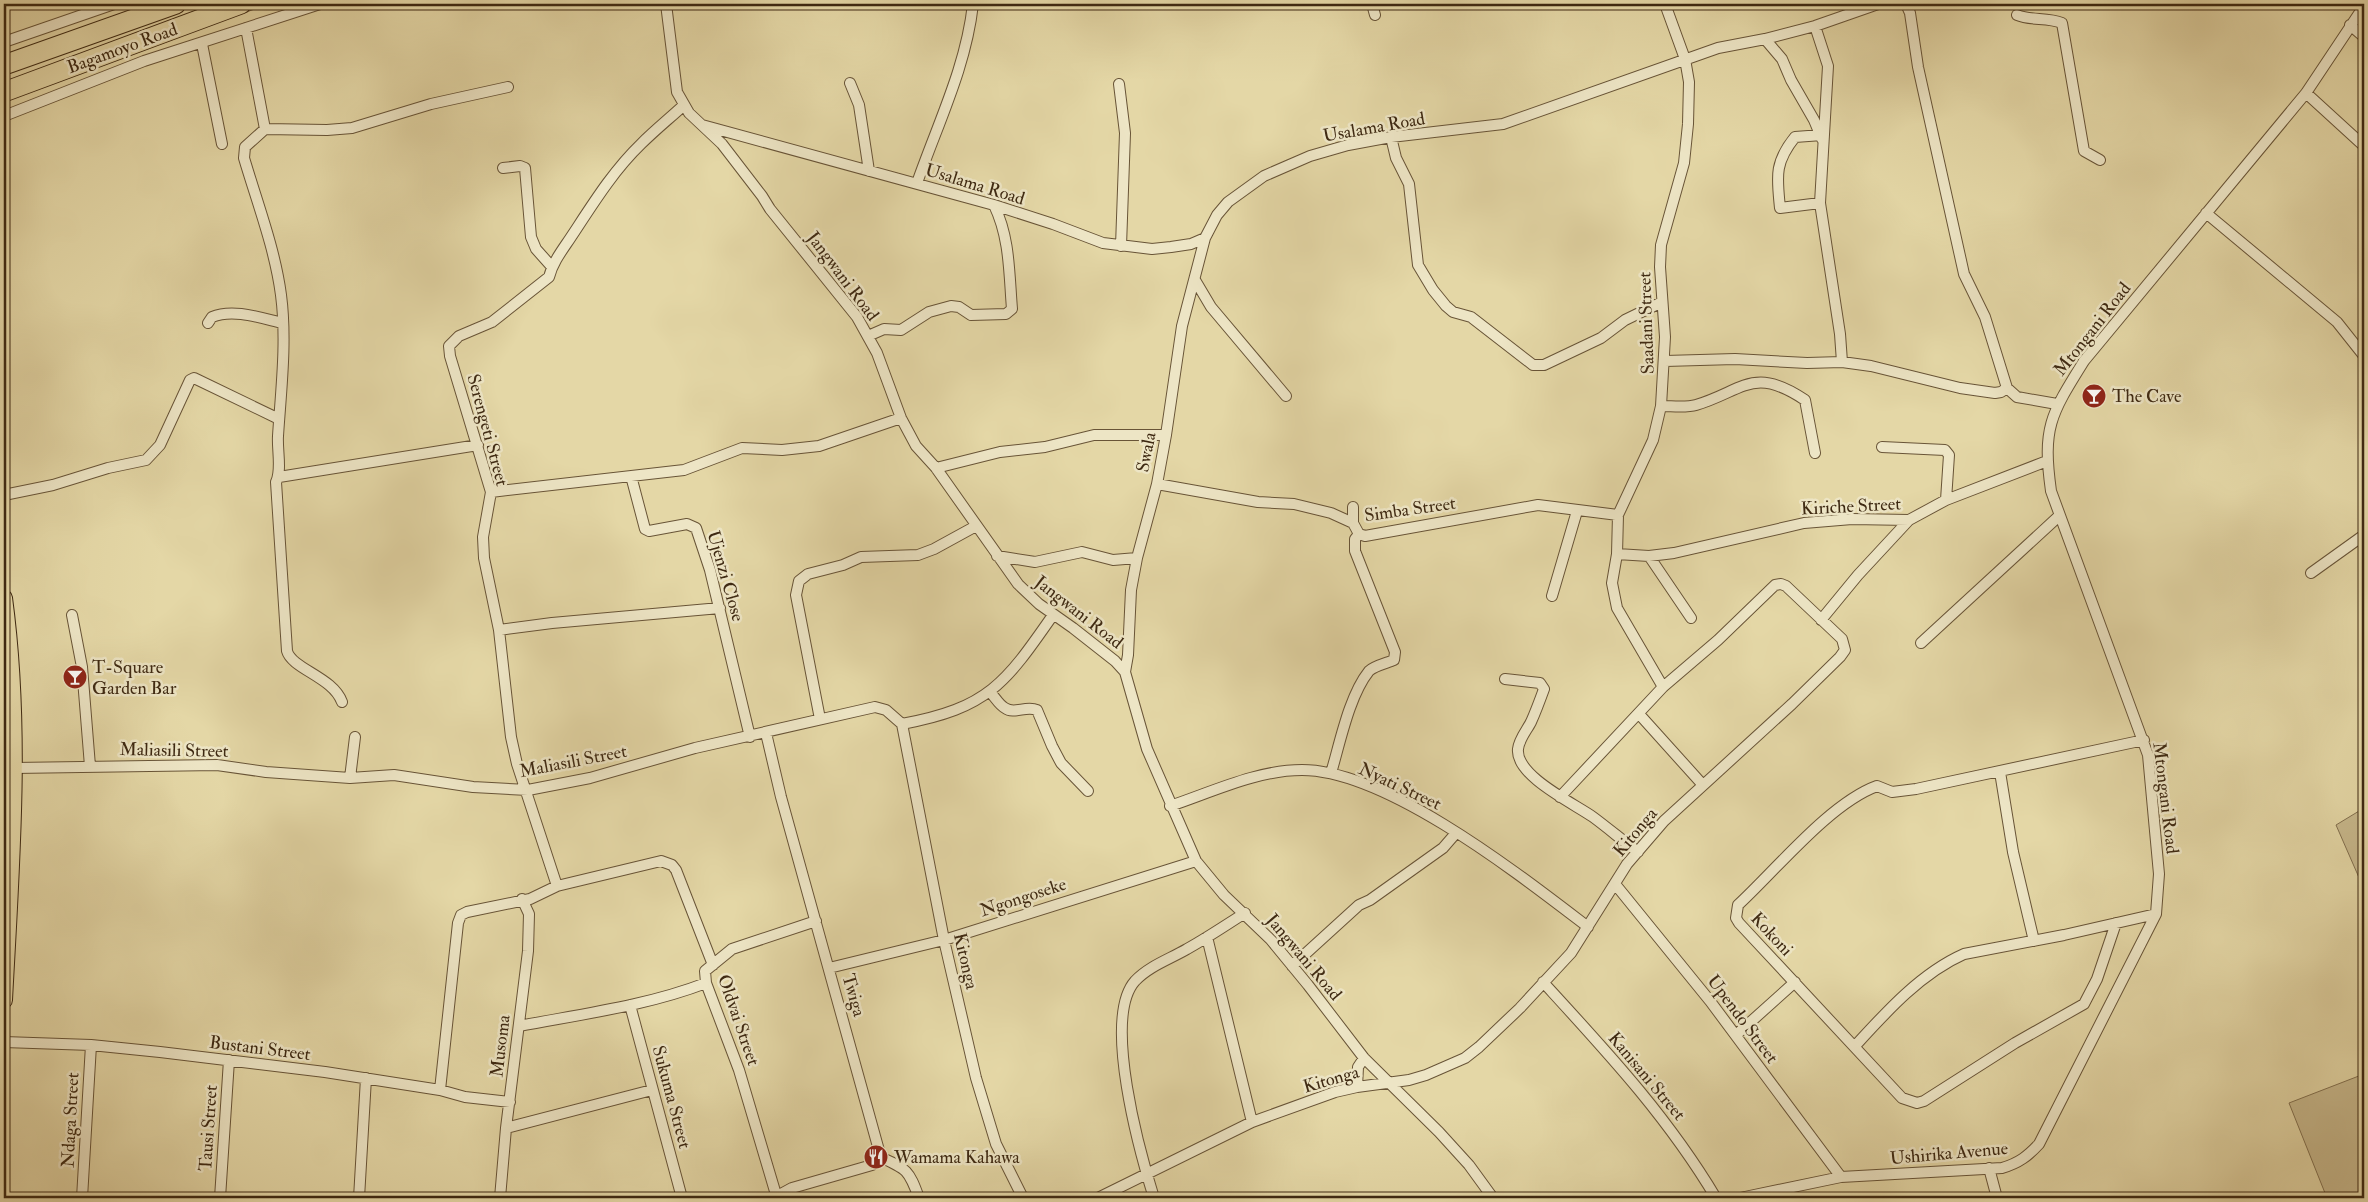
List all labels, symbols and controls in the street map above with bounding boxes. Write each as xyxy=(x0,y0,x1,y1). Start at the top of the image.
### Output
street label: Bagamoyo Road xyxy=(64,18,181,79)
street label: Usalama Road xyxy=(1321,107,1427,148)
street label: Usalama Road xyxy=(922,158,1028,211)
street label: Jangwani Road xyxy=(801,226,884,326)
street label: Saadani Street xyxy=(1633,271,1660,375)
street label: Mtongani Road xyxy=(2049,278,2136,381)
street label: Serengeti Street xyxy=(462,372,514,489)
bar icon: The Cave xyxy=(2081,383,2107,409)
place label: The Cave xyxy=(2112,385,2182,408)
street label: Swala xyxy=(1131,430,1162,474)
street label: Simba Street xyxy=(1363,492,1457,527)
street label: Kiriche Street xyxy=(1800,492,1902,521)
street label: Ujenzi Close xyxy=(702,528,750,625)
street label: Jangwani Road xyxy=(1029,570,1128,654)
place label: T-Square Garden Bar xyxy=(92,656,177,700)
bar icon: T-Square Garden Bar xyxy=(62,664,88,690)
street label: Maliasili Street xyxy=(119,738,229,763)
street label: Maliasili Street xyxy=(517,740,629,783)
street label: Mtongani Road xyxy=(2147,741,2184,855)
street label: Nyati Street xyxy=(1355,757,1445,816)
street label: Kitonga xyxy=(1608,803,1663,862)
street label: Ngongoseke xyxy=(977,873,1070,922)
street label: Jangwani Road xyxy=(1260,908,1347,1006)
street label: Kokoni xyxy=(1746,908,1798,961)
street label: Kitonga xyxy=(948,931,983,992)
street label: Upendo Street xyxy=(1702,970,1784,1068)
street label: Twiga xyxy=(836,971,871,1020)
street label: Oldvai Street xyxy=(712,972,765,1069)
street label: Musoma xyxy=(485,1013,516,1079)
street label: Kanisani Street xyxy=(1603,1027,1691,1126)
street label: Bustani Street xyxy=(208,1031,312,1066)
street label: Sukuma Street xyxy=(647,1043,696,1151)
street label: Kitonga xyxy=(1300,1060,1362,1098)
street label: Ndaga Street xyxy=(57,1072,84,1168)
street label: Tausi Street xyxy=(194,1084,223,1172)
street label: Ushirika Avenue xyxy=(1889,1137,2009,1170)
restaurant icon: Wamama Kahawa xyxy=(863,1144,889,1170)
place label: Wamama Kahawa xyxy=(893,1146,1020,1169)

